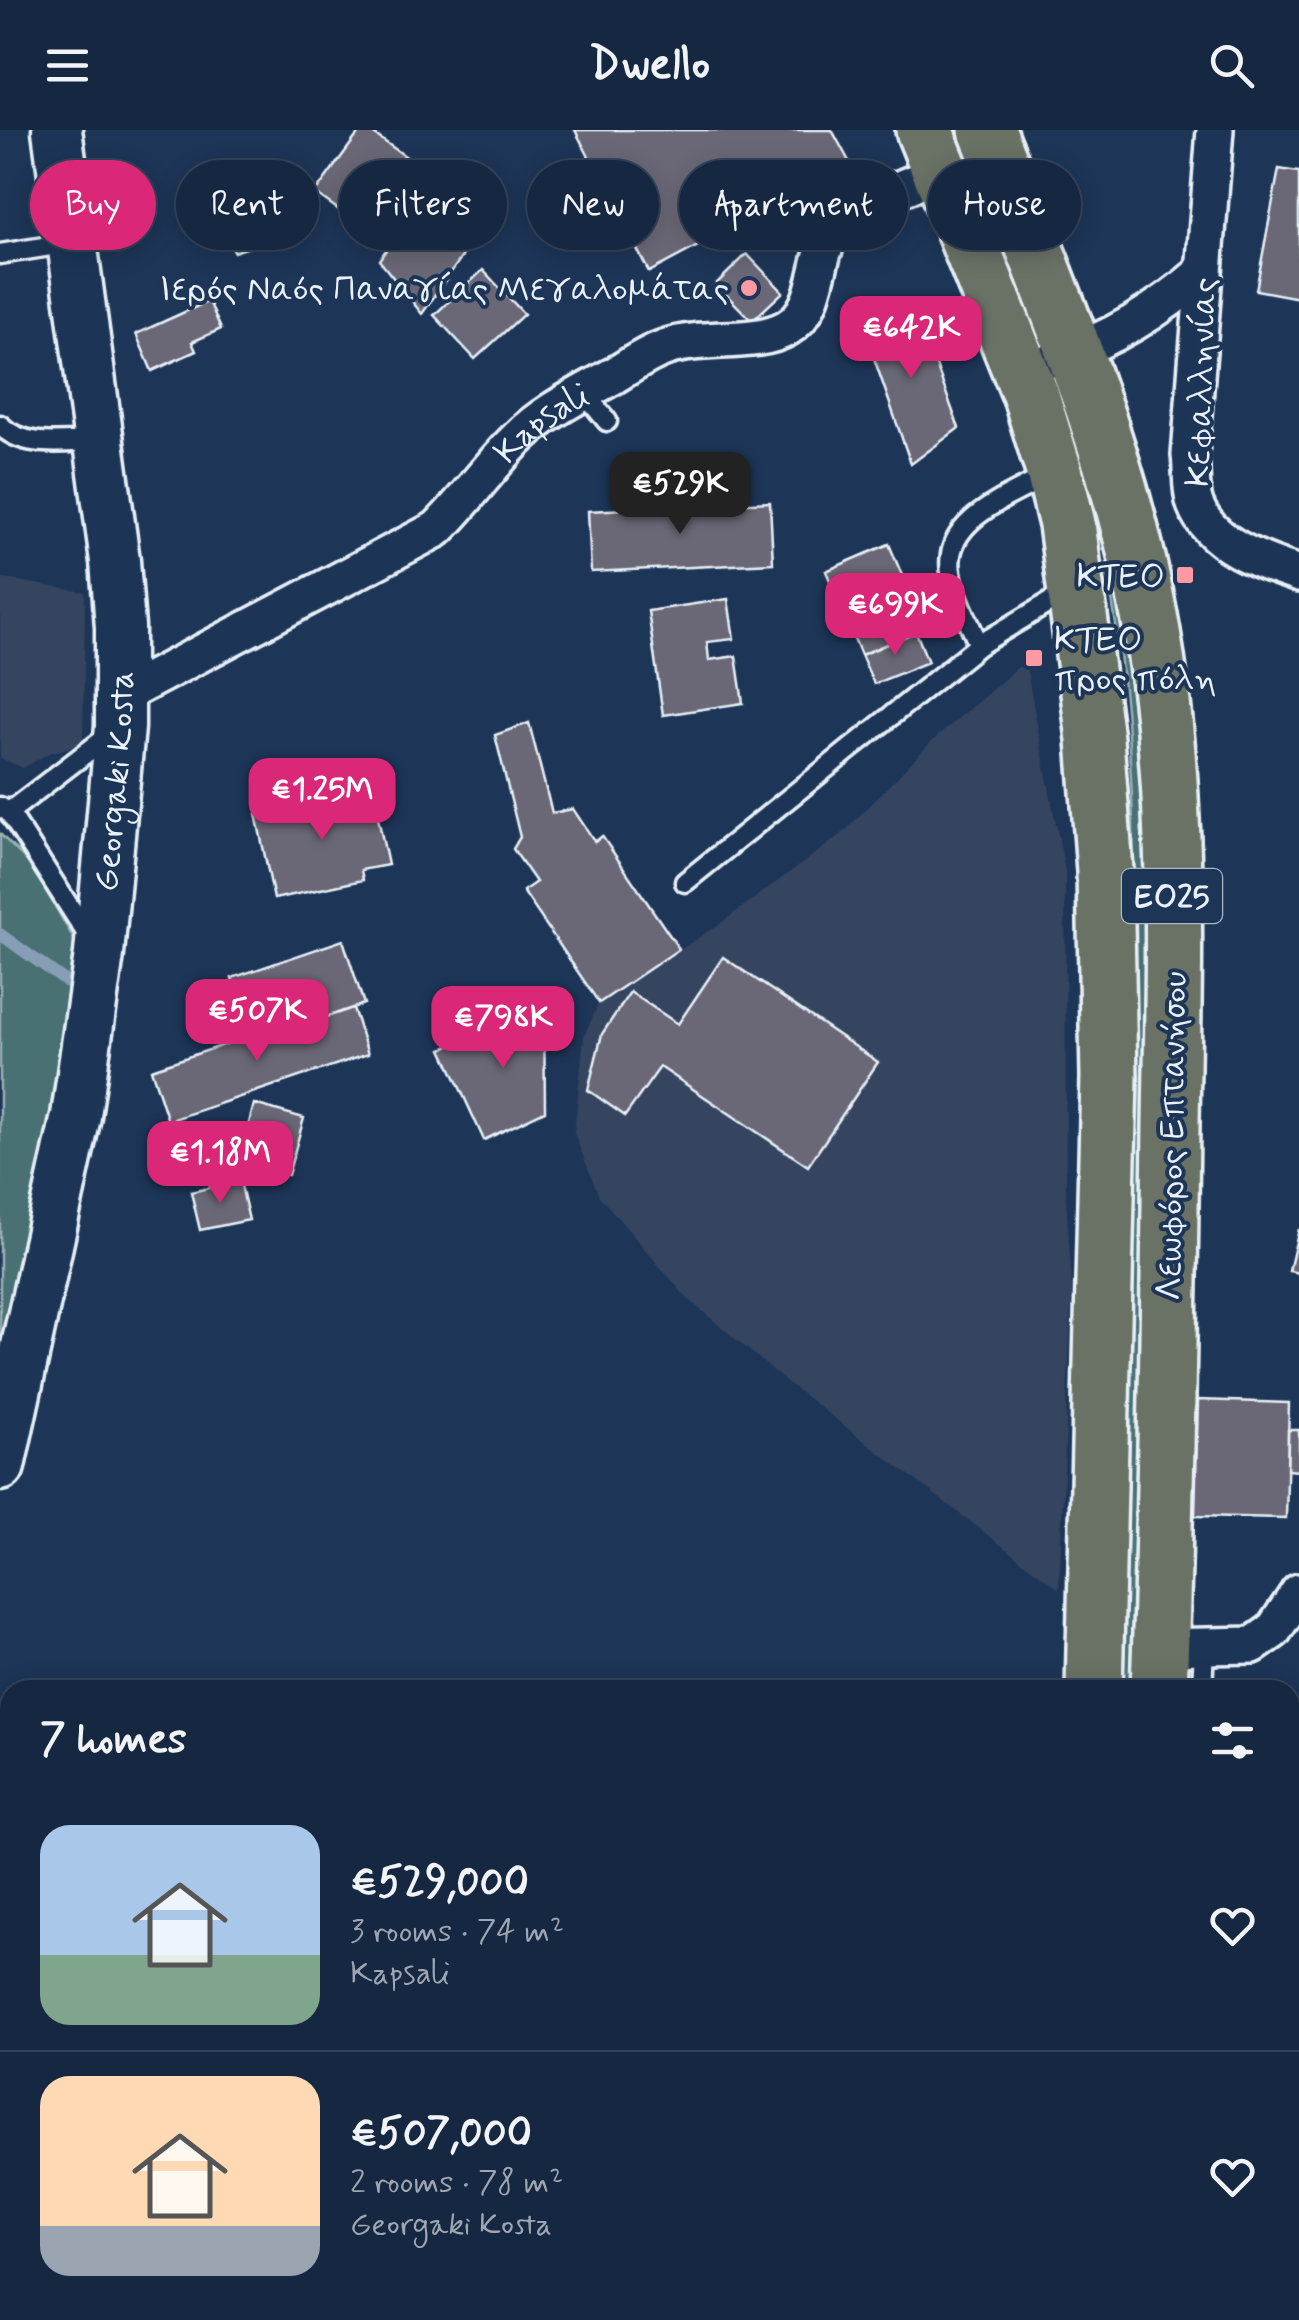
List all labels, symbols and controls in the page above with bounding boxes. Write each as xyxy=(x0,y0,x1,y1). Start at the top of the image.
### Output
text: Dwello xyxy=(589,36,710,95)
icon: menu xyxy=(40,38,95,93)
icon: search xyxy=(1204,38,1259,93)
chip: Buy xyxy=(30,160,156,250)
chip: Rent xyxy=(176,160,319,250)
chip: Filters xyxy=(339,160,507,250)
chip: New xyxy=(527,160,659,250)
chip: Apartment xyxy=(679,160,908,250)
chip: House xyxy=(928,160,1081,250)
place label: Ιερός Ναός Παναγίας Μεγαλομάτας xyxy=(159,267,729,313)
marker: Ιερός Ναός Παναγίας Μεγαλομάτας xyxy=(738,277,760,299)
street label: Κεφαλληνίας xyxy=(1175,277,1229,488)
pin: €642K xyxy=(841,296,981,381)
text: €642K xyxy=(862,307,960,349)
street label: Kapsali xyxy=(484,373,598,474)
pin: €529K xyxy=(610,452,750,537)
text: €529K xyxy=(632,463,728,505)
place label: ΚΤΕΟ xyxy=(1076,554,1165,600)
marker: ΚΤΕΟ xyxy=(1174,564,1196,586)
pin: €699K xyxy=(825,573,965,658)
text: €699K xyxy=(847,584,943,626)
place label: ΚΤΕΟ προς πόλη xyxy=(1054,617,1217,703)
marker: ΚΤΕΟ προς πόλη xyxy=(1023,647,1045,669)
street label: Georgaki Kosta xyxy=(84,671,145,894)
pin: €1.25M xyxy=(241,758,403,843)
text: €1.25M xyxy=(271,769,373,811)
road number: ΕΟ25 xyxy=(1122,869,1222,923)
street label: Λεωφόρος Επτανήσου xyxy=(1147,971,1199,1301)
pin: €507K xyxy=(187,979,327,1064)
pin: €798K xyxy=(433,986,573,1071)
text: €507K xyxy=(208,990,306,1032)
text: €798K xyxy=(453,997,553,1039)
pin: €1.18M xyxy=(139,1121,301,1206)
text: €1.18M xyxy=(169,1132,271,1174)
text: 7 homes xyxy=(40,1713,187,1768)
icon: filters xyxy=(1205,1713,1260,1768)
text: €529,000 xyxy=(350,1856,529,1911)
icon: home xyxy=(120,1865,240,1985)
icon: heart xyxy=(1205,1898,1260,1953)
text: 3 rooms · 74 m² xyxy=(350,1911,564,1953)
text: Kapsali xyxy=(350,1953,450,1995)
text: €507,000 xyxy=(350,2107,532,2162)
icon: home xyxy=(120,2116,240,2236)
icon: heart xyxy=(1205,2149,1260,2204)
text: 2 rooms · 78 m² xyxy=(350,2162,563,2204)
text: Georgaki Kosta xyxy=(350,2204,552,2246)

